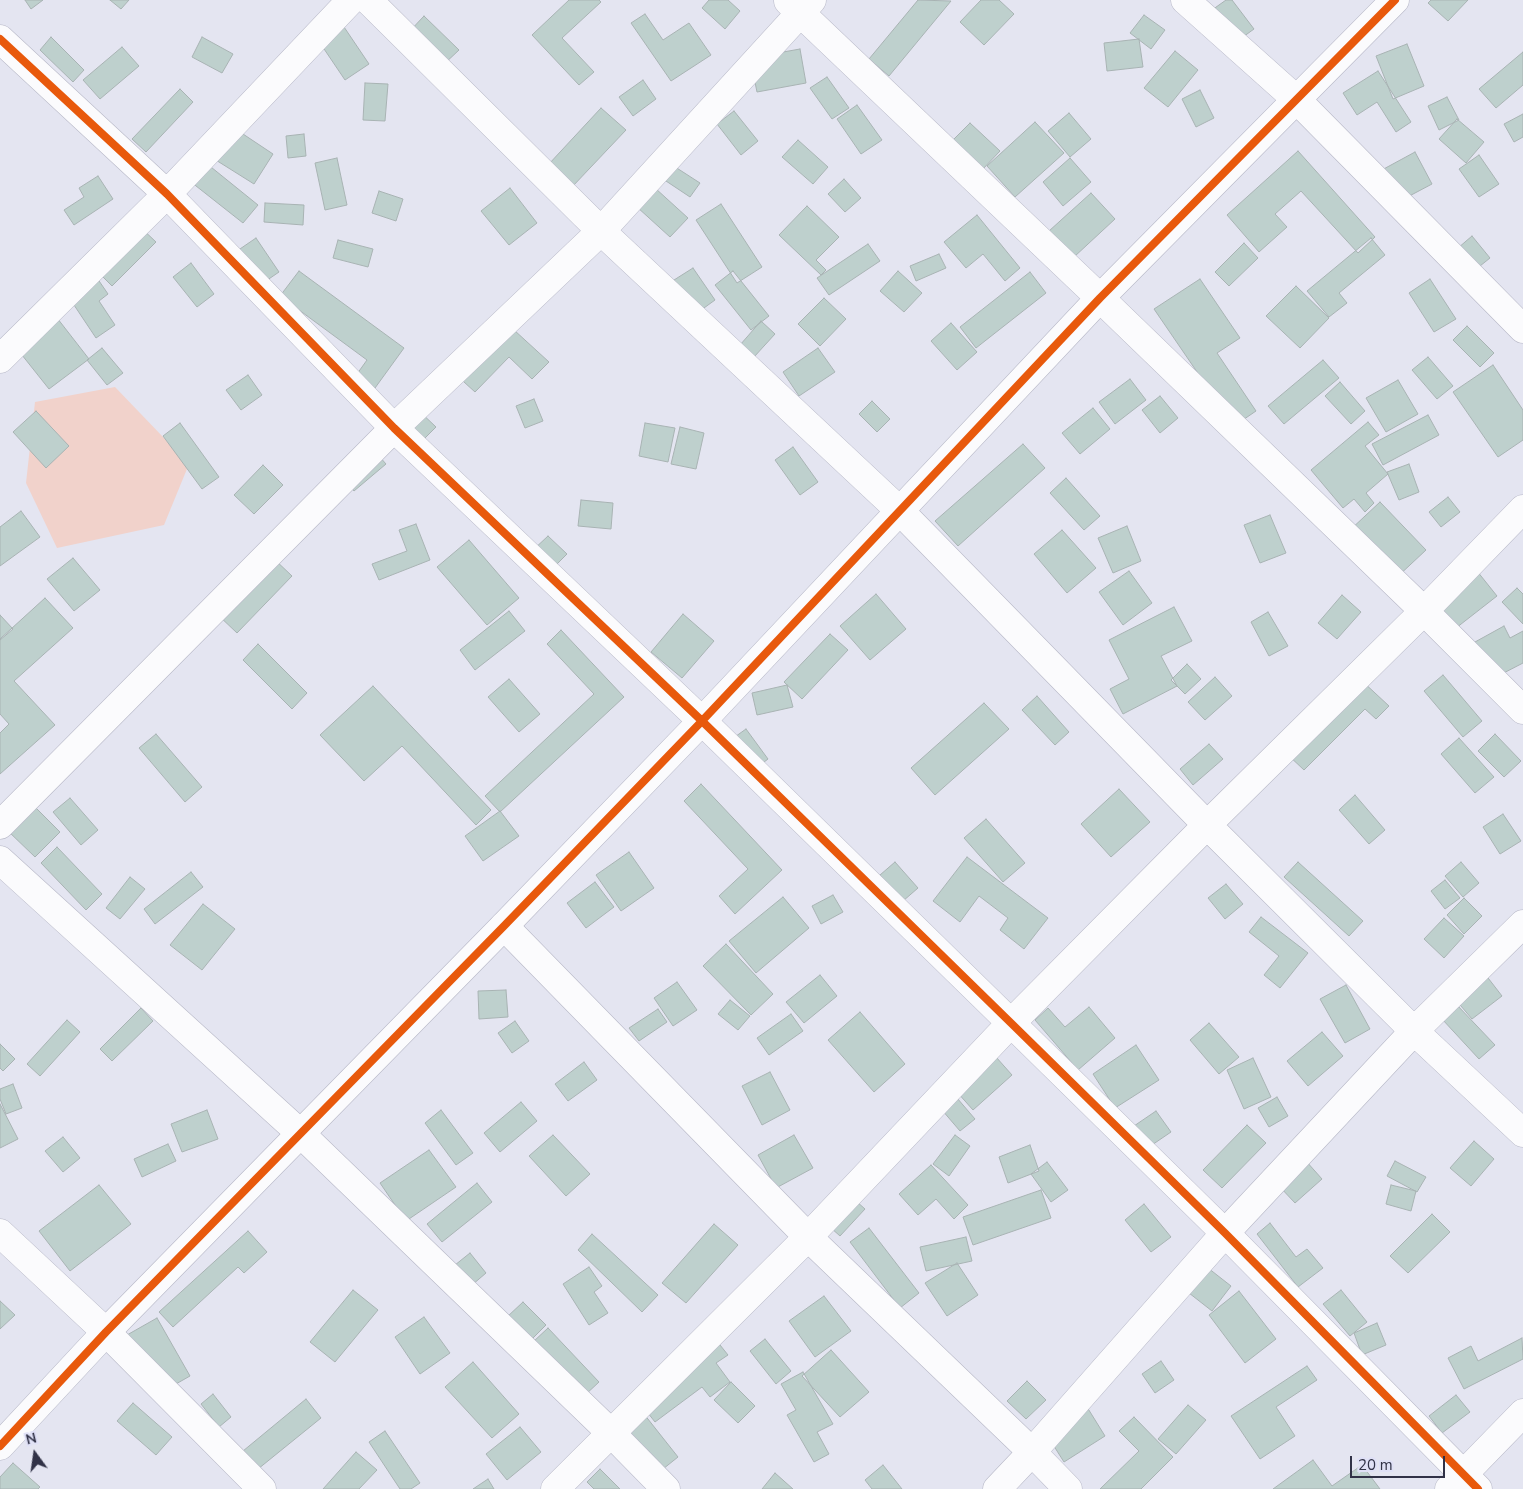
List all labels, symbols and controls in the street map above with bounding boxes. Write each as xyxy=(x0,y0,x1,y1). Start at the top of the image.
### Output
text: N xyxy=(24,1428,39,1449)
north arrow xyxy=(10,1429,60,1479)
scale bar xyxy=(1353,1446,1448,1478)
text: 20 m xyxy=(1358,1455,1393,1475)

